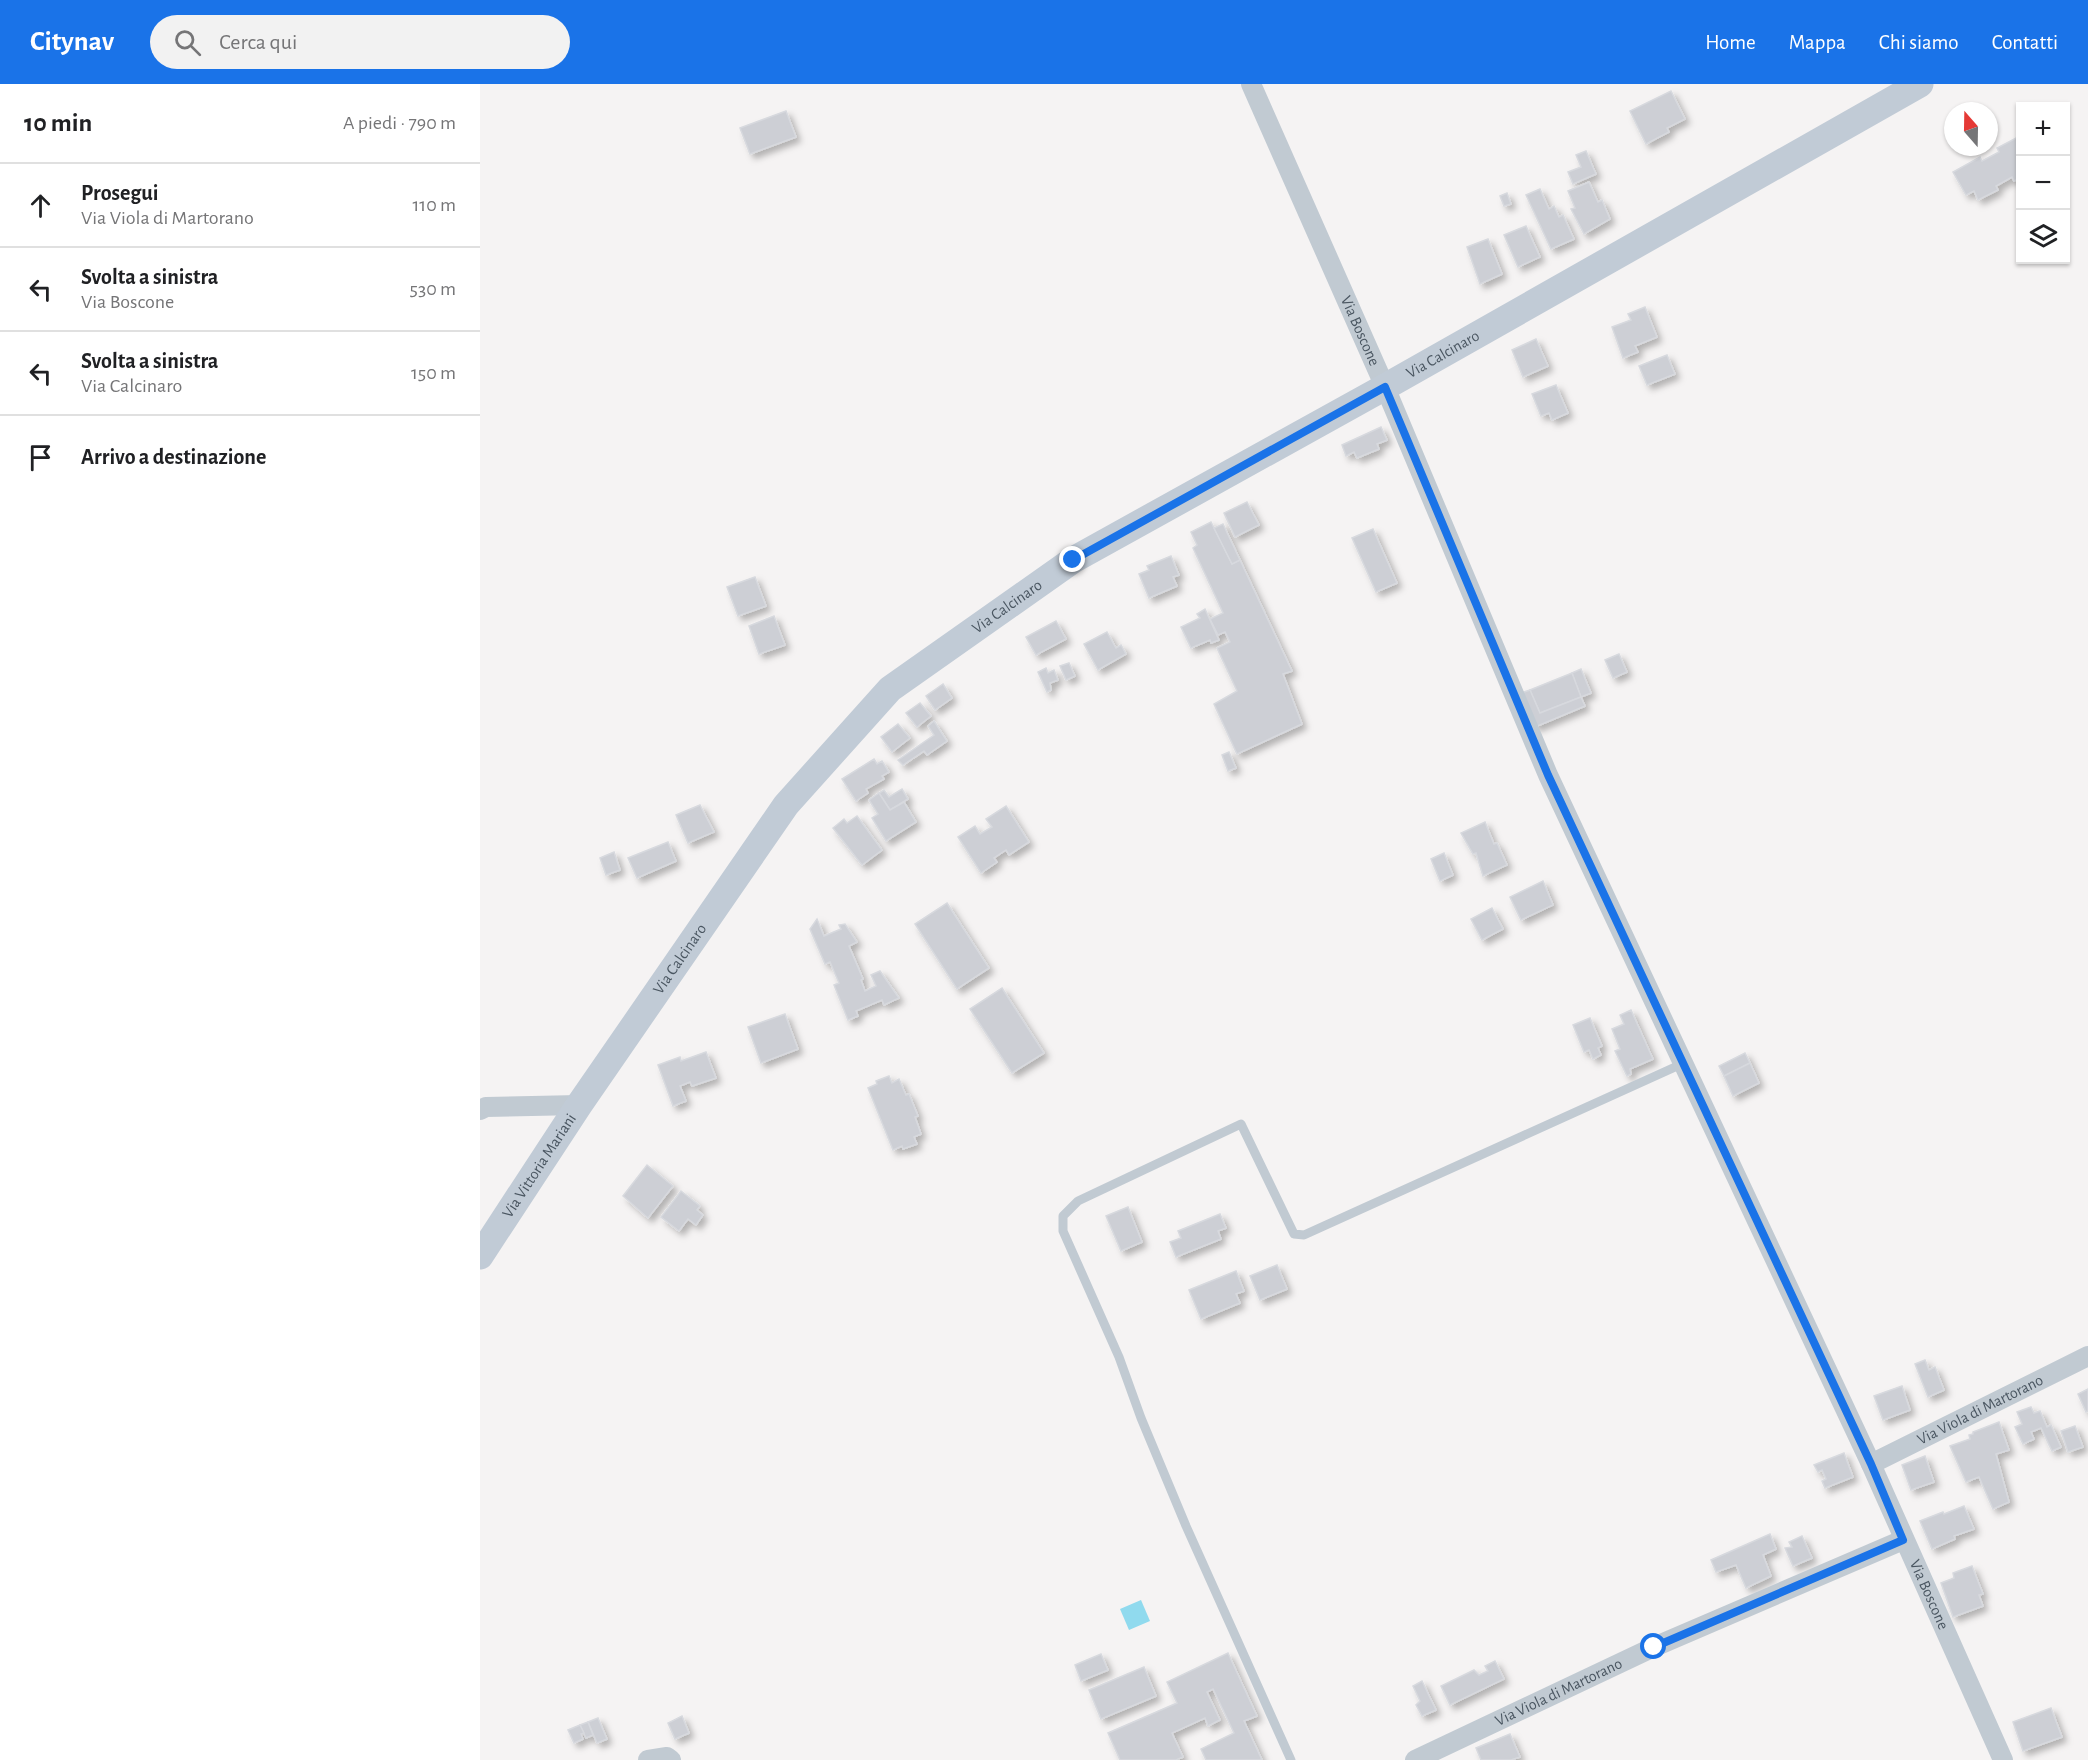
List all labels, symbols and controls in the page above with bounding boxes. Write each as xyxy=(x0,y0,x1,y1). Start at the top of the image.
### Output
search box xyxy=(150,15,570,69)
icon: search xyxy=(171,26,204,59)
text: Citynav xyxy=(30,28,114,56)
text: Cerca qui xyxy=(219,31,297,53)
text: Home xyxy=(1705,32,1756,53)
text: Mappa xyxy=(1789,32,1846,53)
text: Chi siamo xyxy=(1879,32,1959,53)
text: Contatti xyxy=(1992,32,2058,53)
north arrow xyxy=(1944,102,1998,156)
map controls xyxy=(2016,102,2070,264)
button: + xyxy=(2016,102,2070,156)
text: 10 min xyxy=(24,110,92,136)
text: A piedi · 790 m xyxy=(343,113,456,133)
button: − xyxy=(2016,156,2070,210)
text: Prosegui xyxy=(81,182,158,204)
icon: ahead xyxy=(24,189,57,222)
text: 110 m xyxy=(412,195,456,215)
text: Via Viola di Martorano xyxy=(81,208,254,228)
button: layers xyxy=(2016,210,2070,264)
text: Svolta a sinistra xyxy=(81,266,218,288)
icon: left xyxy=(24,273,57,306)
text: 530 m xyxy=(410,279,456,299)
text: Via Boscone xyxy=(81,292,174,312)
street label: Via Boscone xyxy=(1338,294,1383,368)
street label: Via Calcinaro xyxy=(1404,327,1482,381)
text: Svolta a sinistra xyxy=(81,350,218,372)
icon: left xyxy=(24,357,57,390)
text: 150 m xyxy=(411,363,456,383)
text: Via Calcinaro xyxy=(81,376,182,396)
icon: arrive xyxy=(24,441,57,474)
text: Arrivo a destinazione xyxy=(81,446,266,468)
route end xyxy=(1059,546,1085,572)
street label: Via Calcinaro xyxy=(969,577,1045,636)
street label: Via Calcinaro xyxy=(650,921,709,997)
street label: Via Vittoria Mariani xyxy=(499,1111,579,1221)
street label: Via Viola di Martorano xyxy=(1915,1372,2046,1448)
street label: Via Boscone xyxy=(1907,1557,1952,1632)
route start xyxy=(1640,1633,1666,1659)
street label: Via Viola di Martorano xyxy=(1493,1655,1625,1729)

